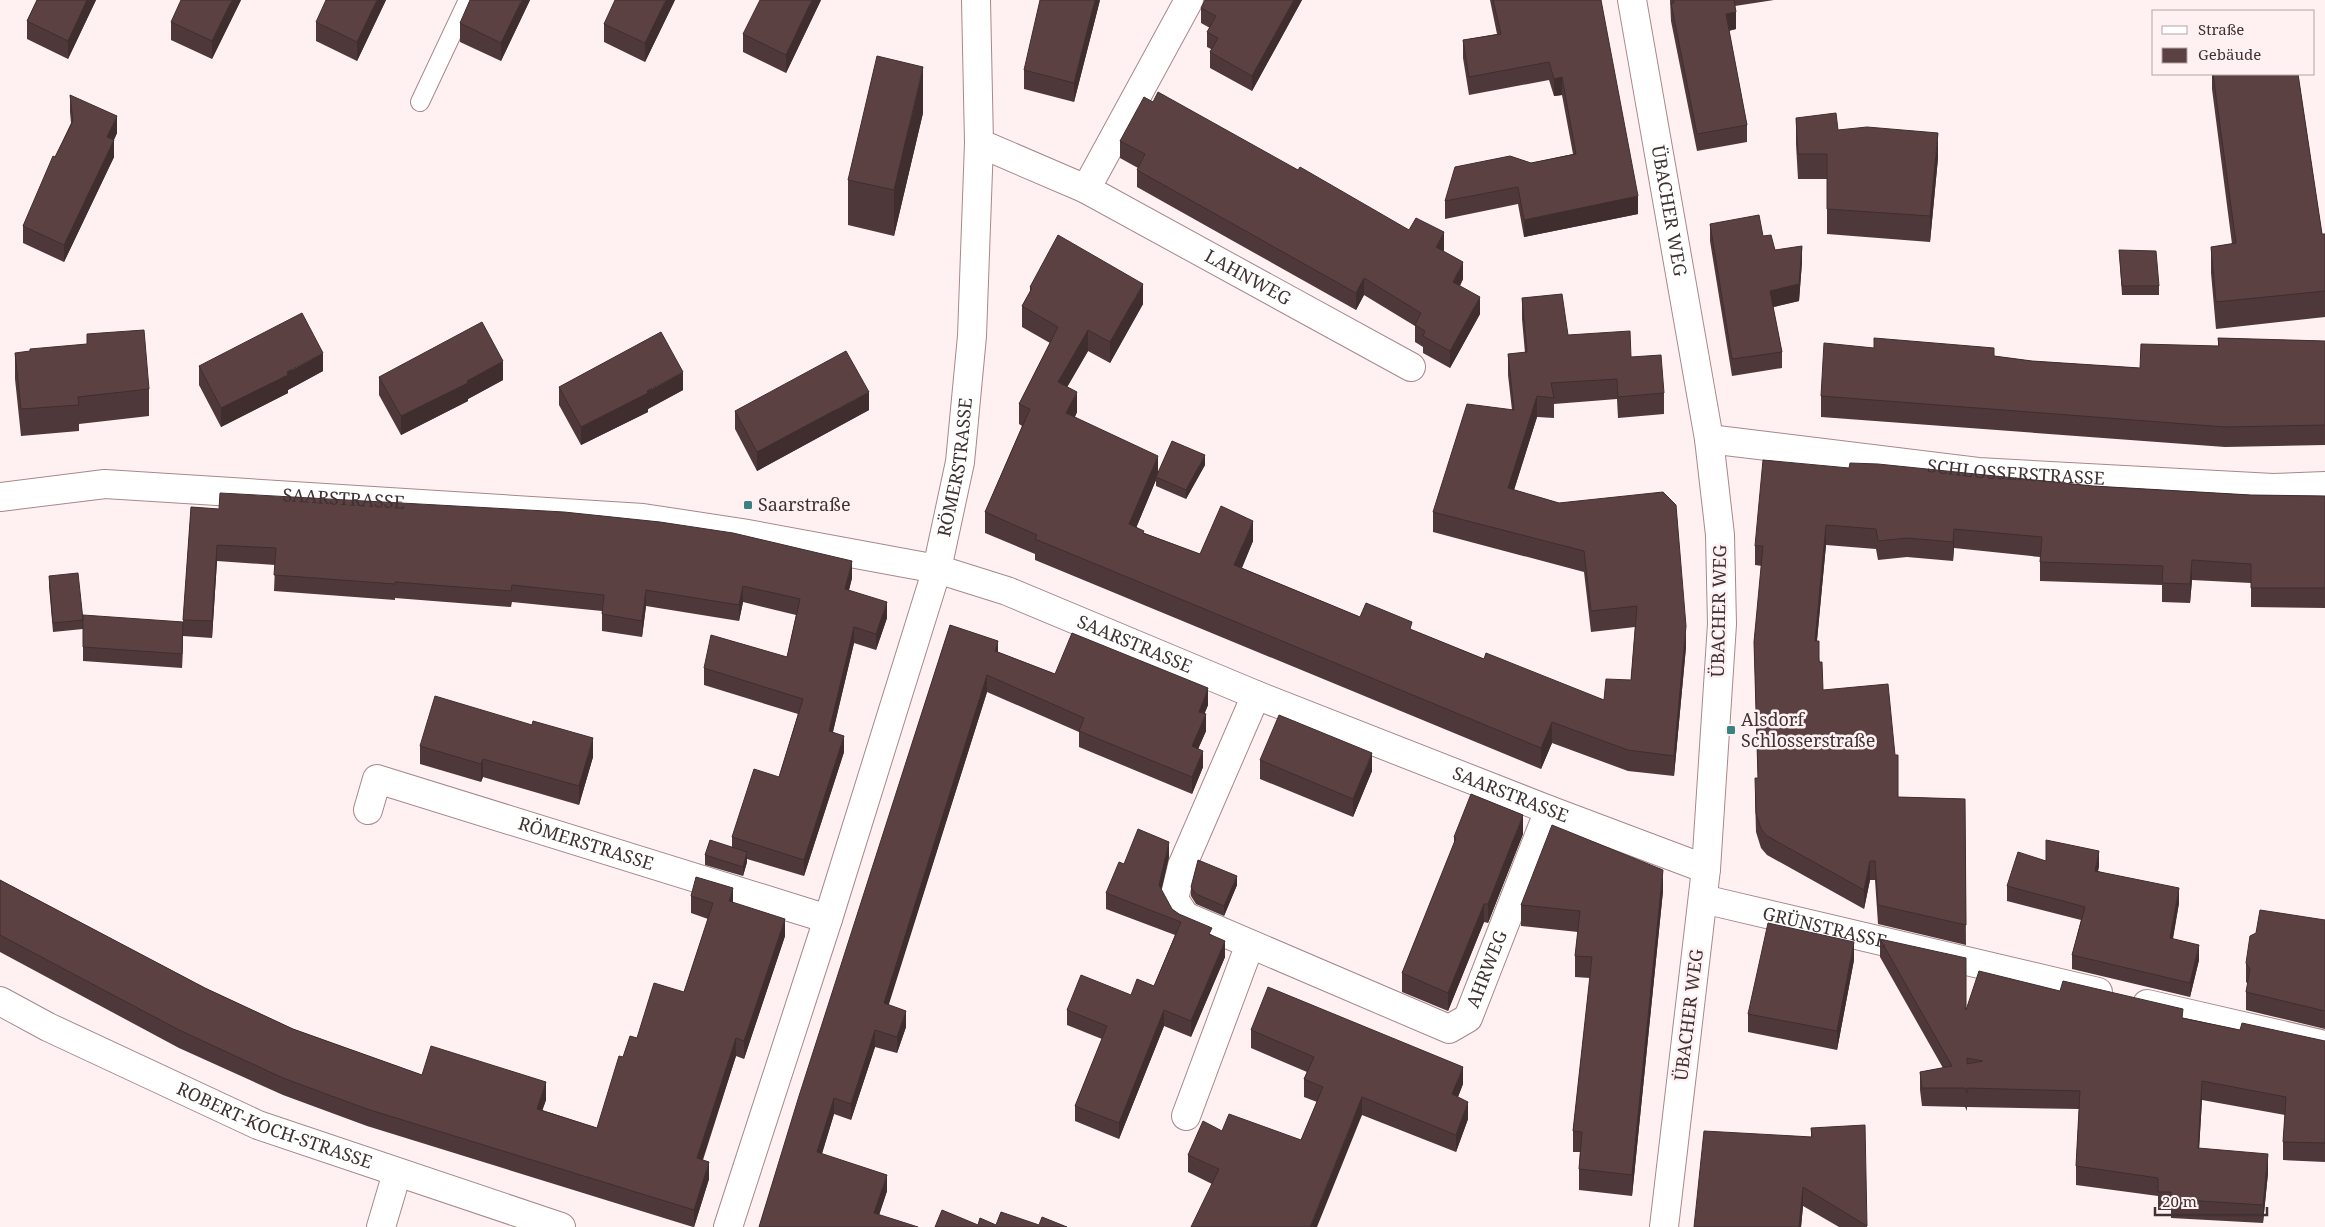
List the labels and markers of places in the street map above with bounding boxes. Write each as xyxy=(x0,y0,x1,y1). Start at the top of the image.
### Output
place label: Saarstraße xyxy=(758,492,851,516)
marker: Saarstraße xyxy=(742,499,754,511)
place label: Alsdorf Schlosserstraße xyxy=(1741,707,1875,752)
marker: Alsdorf Schlosserstraße xyxy=(1725,724,1737,736)

